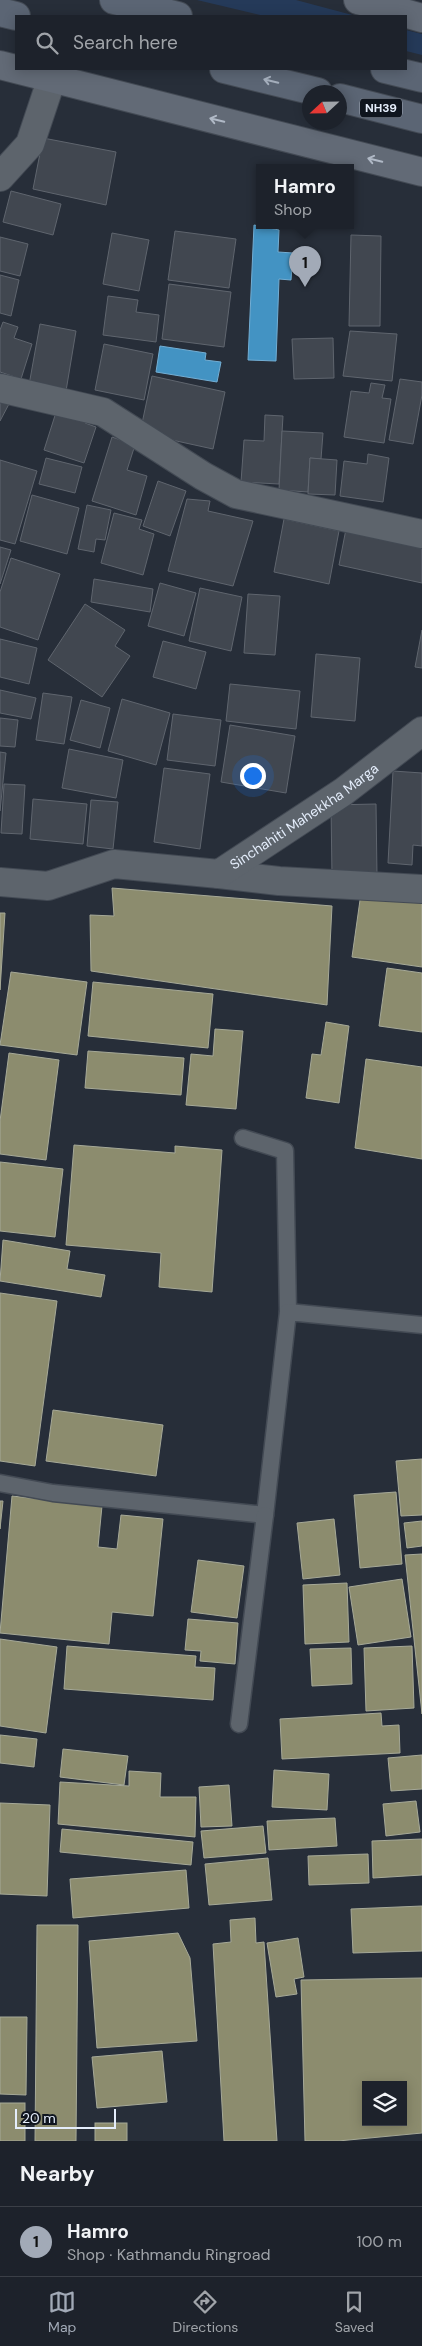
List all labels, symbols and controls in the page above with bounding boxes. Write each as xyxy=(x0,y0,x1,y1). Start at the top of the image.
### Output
search box xyxy=(15,15,407,70)
icon: search xyxy=(33,29,61,57)
text: Search here xyxy=(73,30,178,55)
one-way arrow xyxy=(264,75,280,85)
north arrow xyxy=(302,85,347,130)
road number: NH39 xyxy=(360,99,402,118)
one-way arrow xyxy=(210,115,226,124)
one-way arrow xyxy=(367,155,383,164)
popup xyxy=(256,164,354,229)
text: Hamro xyxy=(274,174,336,199)
text: Shop xyxy=(274,199,312,220)
pin: 1 xyxy=(289,246,321,287)
street label: Sinchahiti Mahekkha Marga xyxy=(226,759,382,873)
your location xyxy=(240,763,266,789)
map controls xyxy=(362,2081,407,2126)
button: layers xyxy=(362,2081,407,2126)
scale bar xyxy=(15,2106,116,2129)
text: 20 m xyxy=(22,2109,56,2127)
text: Nearby xyxy=(20,2160,94,2188)
text: Hamro xyxy=(67,2219,129,2244)
text: 1 xyxy=(33,2231,39,2252)
text: 100 m xyxy=(357,2231,402,2252)
text: Shop · Kathmandu Ringroad xyxy=(67,2244,271,2265)
tab: Map xyxy=(48,2288,76,2336)
tab: Directions xyxy=(173,2288,238,2336)
tab: Saved xyxy=(335,2288,374,2336)

